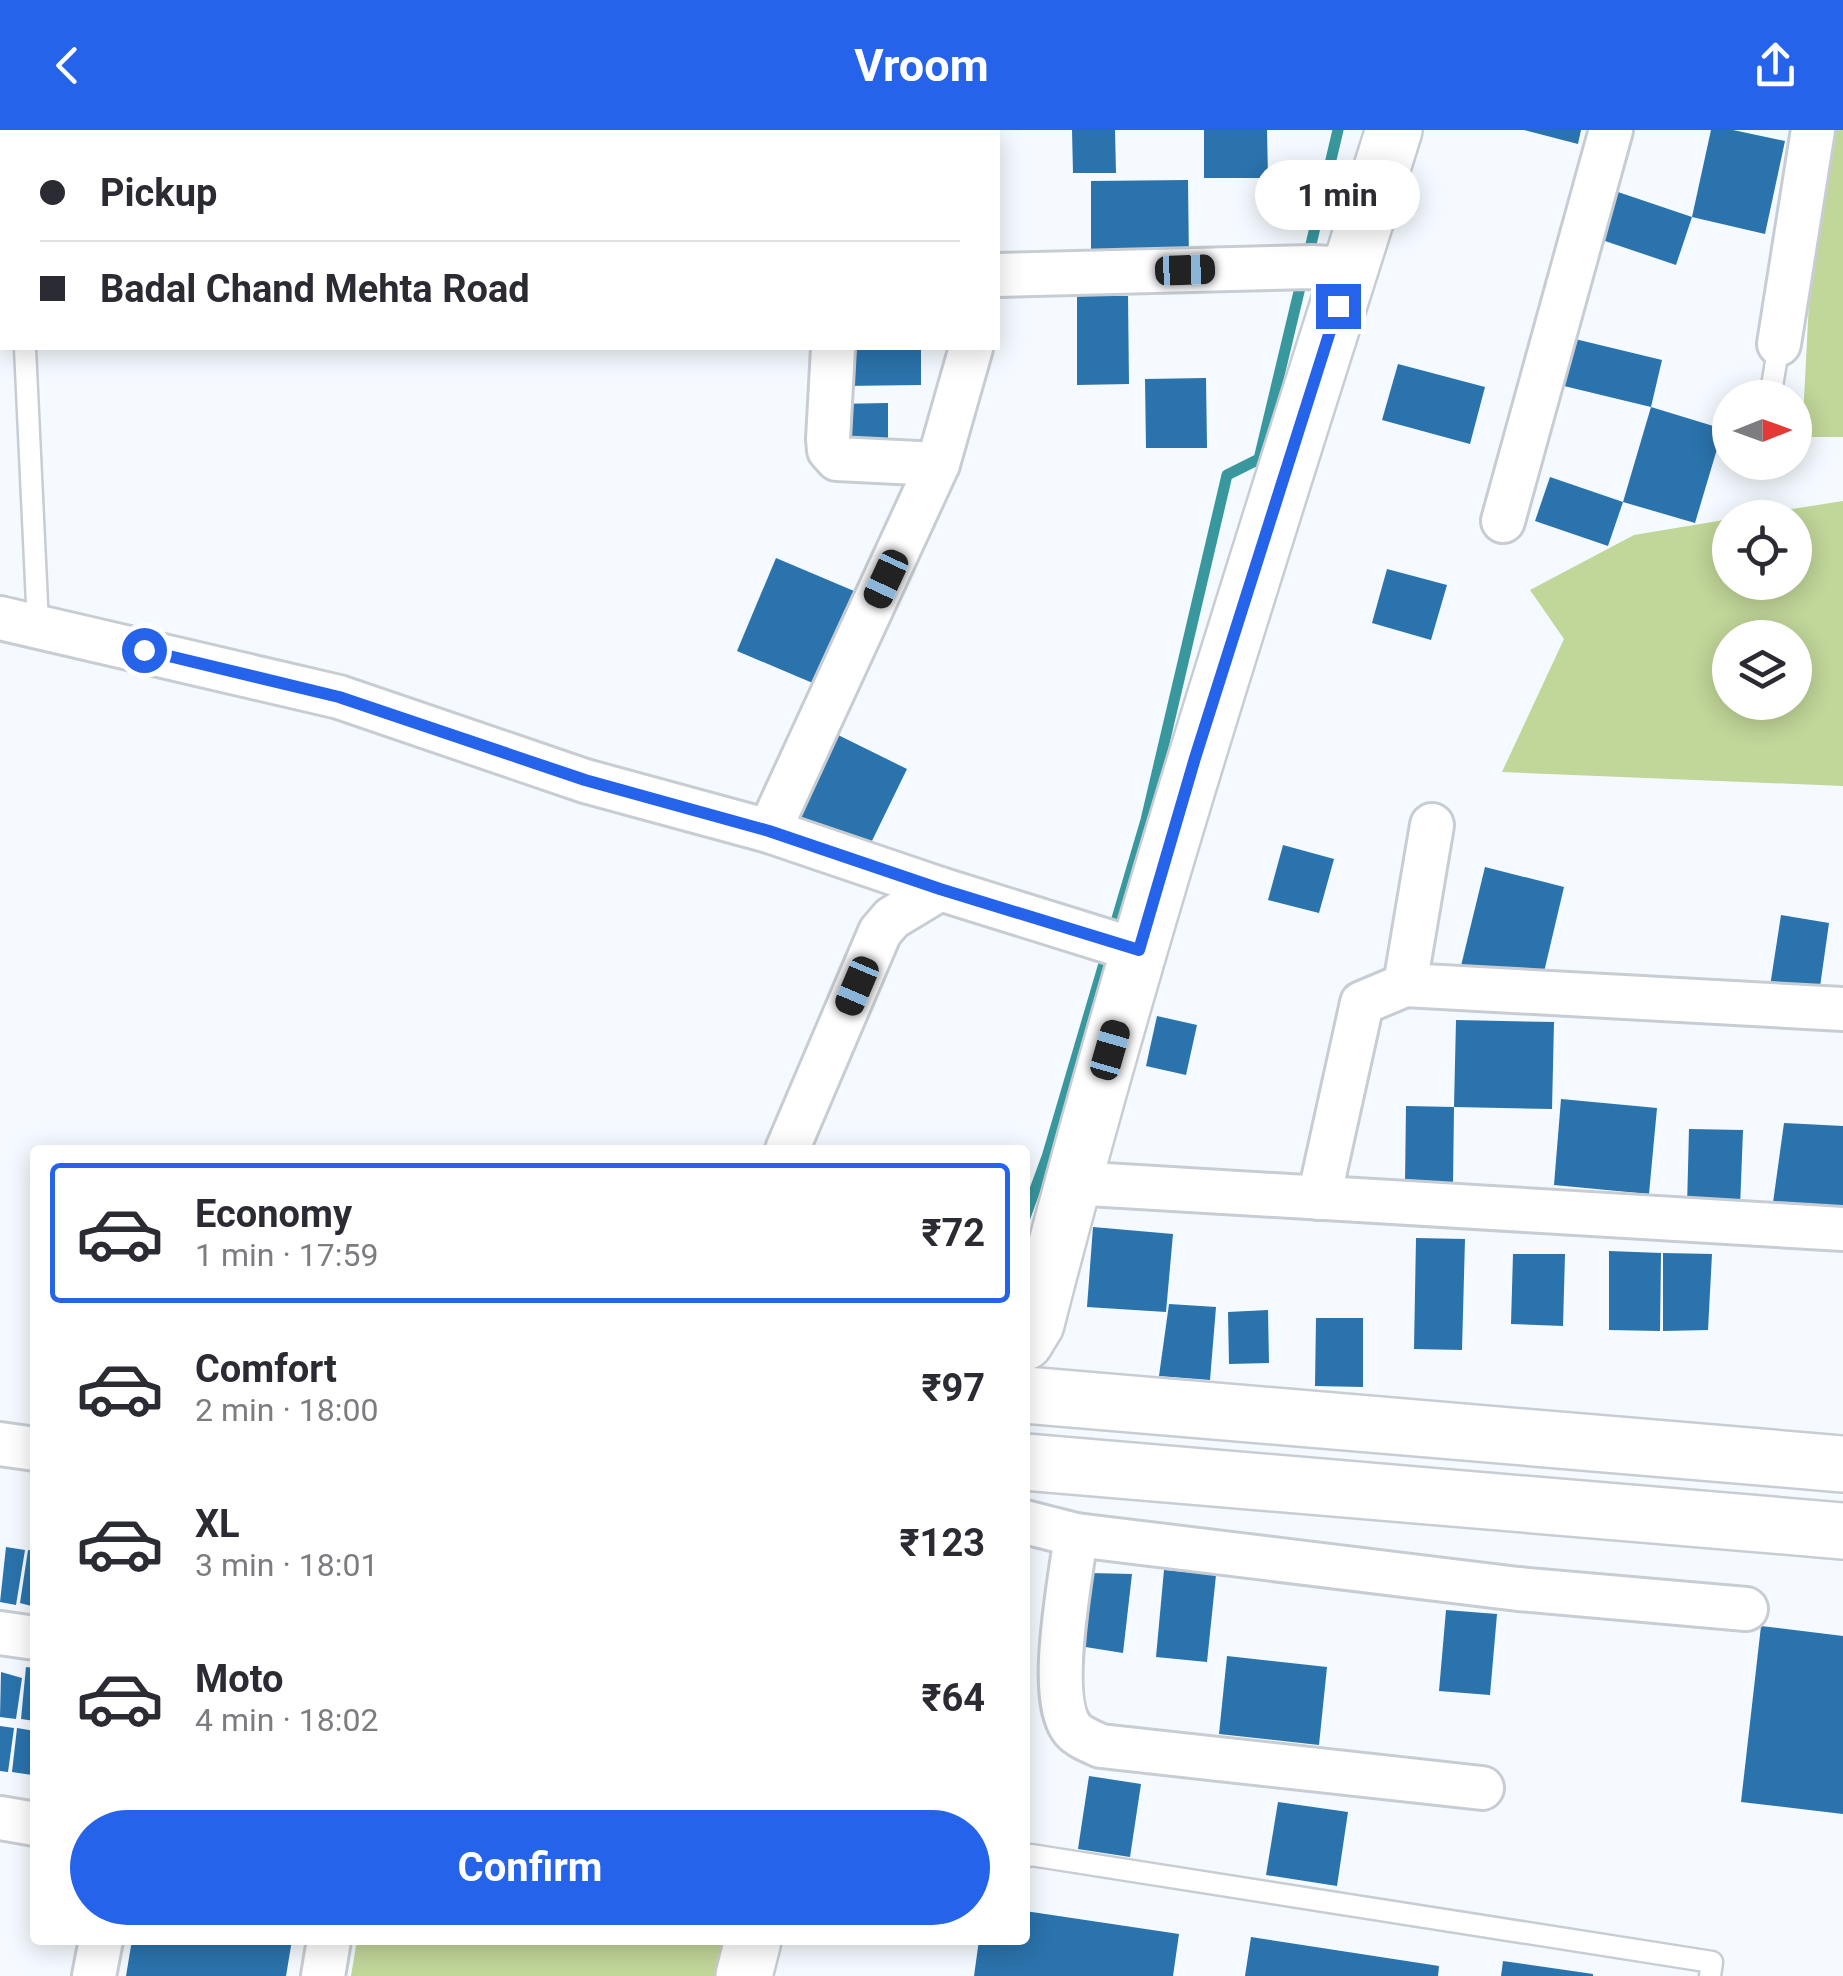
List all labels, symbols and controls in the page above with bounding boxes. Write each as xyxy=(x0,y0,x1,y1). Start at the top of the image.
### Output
icon: back xyxy=(40,38,95,93)
icon: share xyxy=(1748,38,1803,93)
text: Vroom xyxy=(854,39,989,92)
callout: 1 min xyxy=(1256,161,1420,231)
text: Pickup xyxy=(100,171,217,215)
text: 1 min xyxy=(1297,176,1378,214)
car xyxy=(1154,254,1216,286)
text: Badal Chand Mehta Road xyxy=(100,267,530,311)
route end xyxy=(1316,284,1361,329)
north arrow xyxy=(1712,380,1812,480)
map controls xyxy=(1712,380,1812,720)
button: locate xyxy=(1712,500,1812,600)
car xyxy=(860,545,912,613)
button: layers xyxy=(1712,620,1812,720)
route start xyxy=(122,628,167,673)
car xyxy=(831,953,883,1019)
car xyxy=(1087,1017,1133,1083)
icon: car xyxy=(75,1188,165,1278)
text: Economy xyxy=(195,1192,352,1236)
text: ₹72 xyxy=(921,1211,985,1255)
text: 1 min · 17:59 xyxy=(195,1236,378,1274)
icon: car xyxy=(75,1343,165,1433)
text: Comfort xyxy=(195,1347,337,1391)
text: ₹97 xyxy=(921,1366,985,1410)
text: 2 min · 18:00 xyxy=(195,1391,378,1429)
icon: car xyxy=(75,1498,165,1588)
text: XL xyxy=(195,1502,240,1546)
text: ₹123 xyxy=(900,1521,985,1565)
text: 3 min · 18:01 xyxy=(195,1546,378,1584)
icon: car xyxy=(75,1653,165,1743)
text: Moto xyxy=(195,1657,284,1701)
text: ₹64 xyxy=(921,1676,985,1720)
text: 4 min · 18:02 xyxy=(195,1701,378,1739)
button: Confirm xyxy=(70,1810,990,1925)

